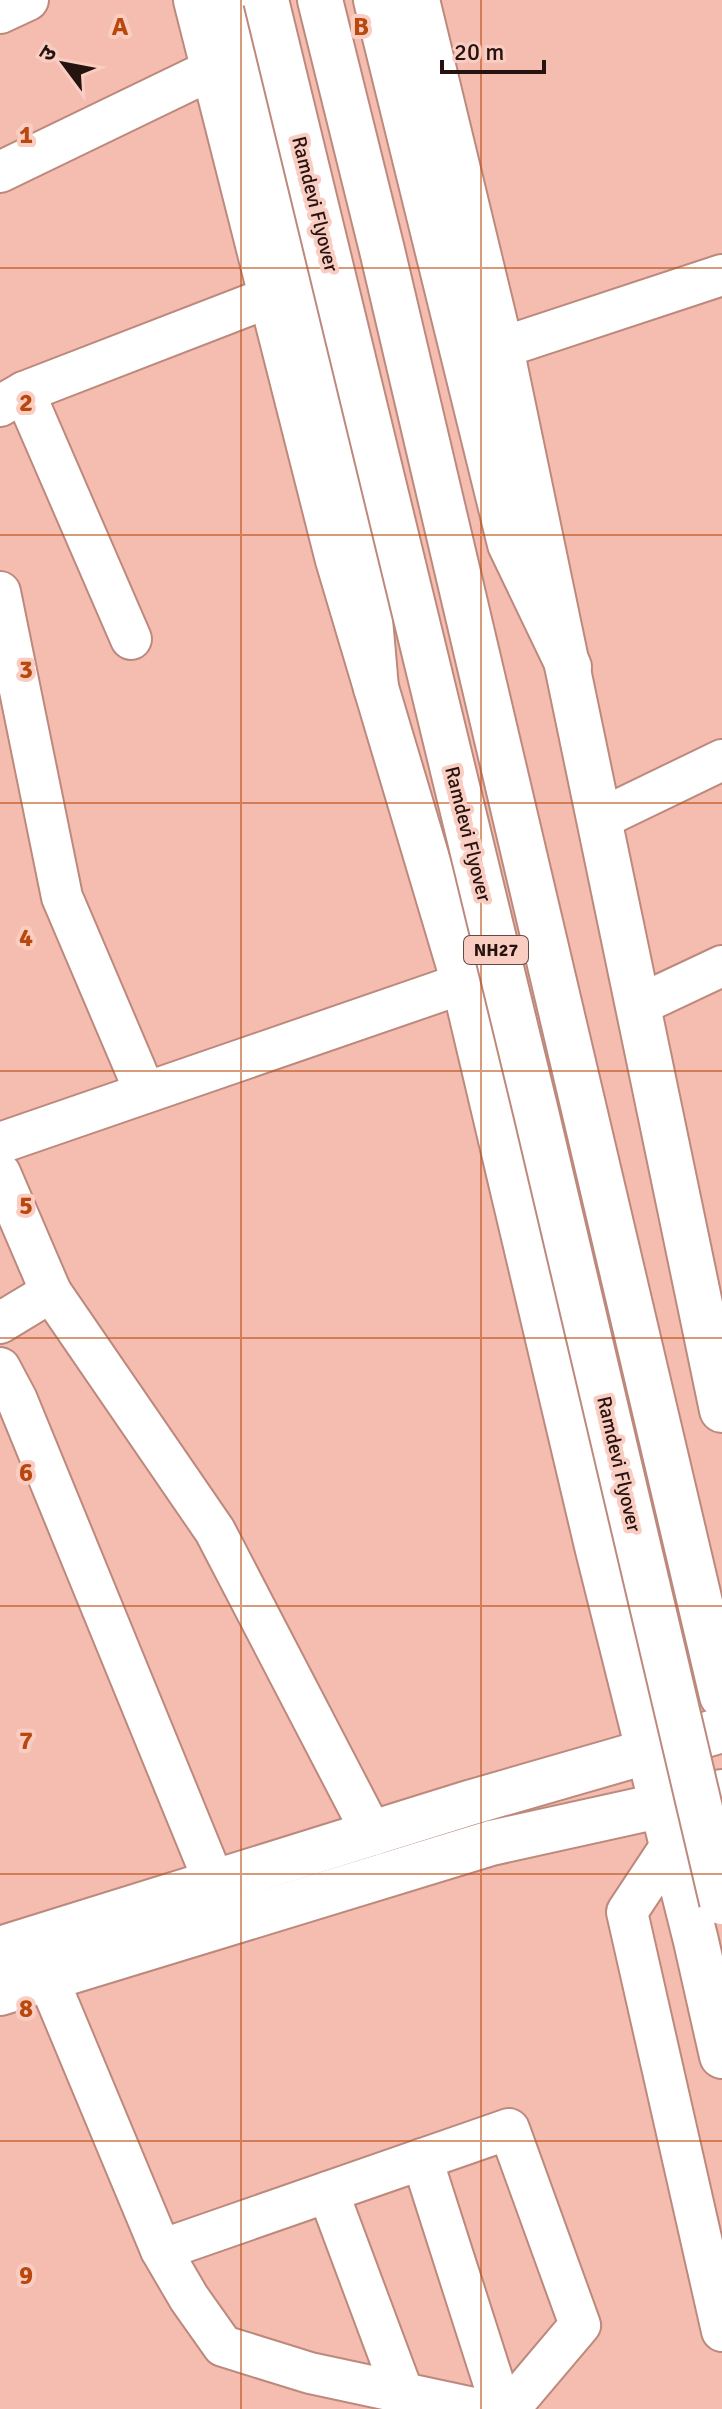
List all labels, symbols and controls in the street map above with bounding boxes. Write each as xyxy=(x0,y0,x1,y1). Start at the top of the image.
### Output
text: A xyxy=(112,11,129,43)
text: B xyxy=(353,11,369,43)
north arrow xyxy=(24,24,104,104)
scale bar xyxy=(442,24,544,74)
text: 20 m xyxy=(454,37,504,67)
text: उ xyxy=(33,40,63,66)
text: 1 xyxy=(19,119,33,151)
street label: Ramdevi Flyover xyxy=(286,134,344,275)
text: 2 xyxy=(19,387,33,419)
text: 3 xyxy=(19,654,33,686)
street label: Ramdevi Flyover xyxy=(439,764,497,905)
text: 4 xyxy=(19,922,33,954)
road number: NH27 xyxy=(464,936,528,964)
text: 5 xyxy=(19,1190,33,1222)
street label: Ramdevi Flyover xyxy=(591,1394,647,1535)
text: 6 xyxy=(19,1457,33,1489)
text: 7 xyxy=(19,1725,33,1757)
text: 8 xyxy=(19,1993,33,2025)
text: 9 xyxy=(19,2260,33,2292)

